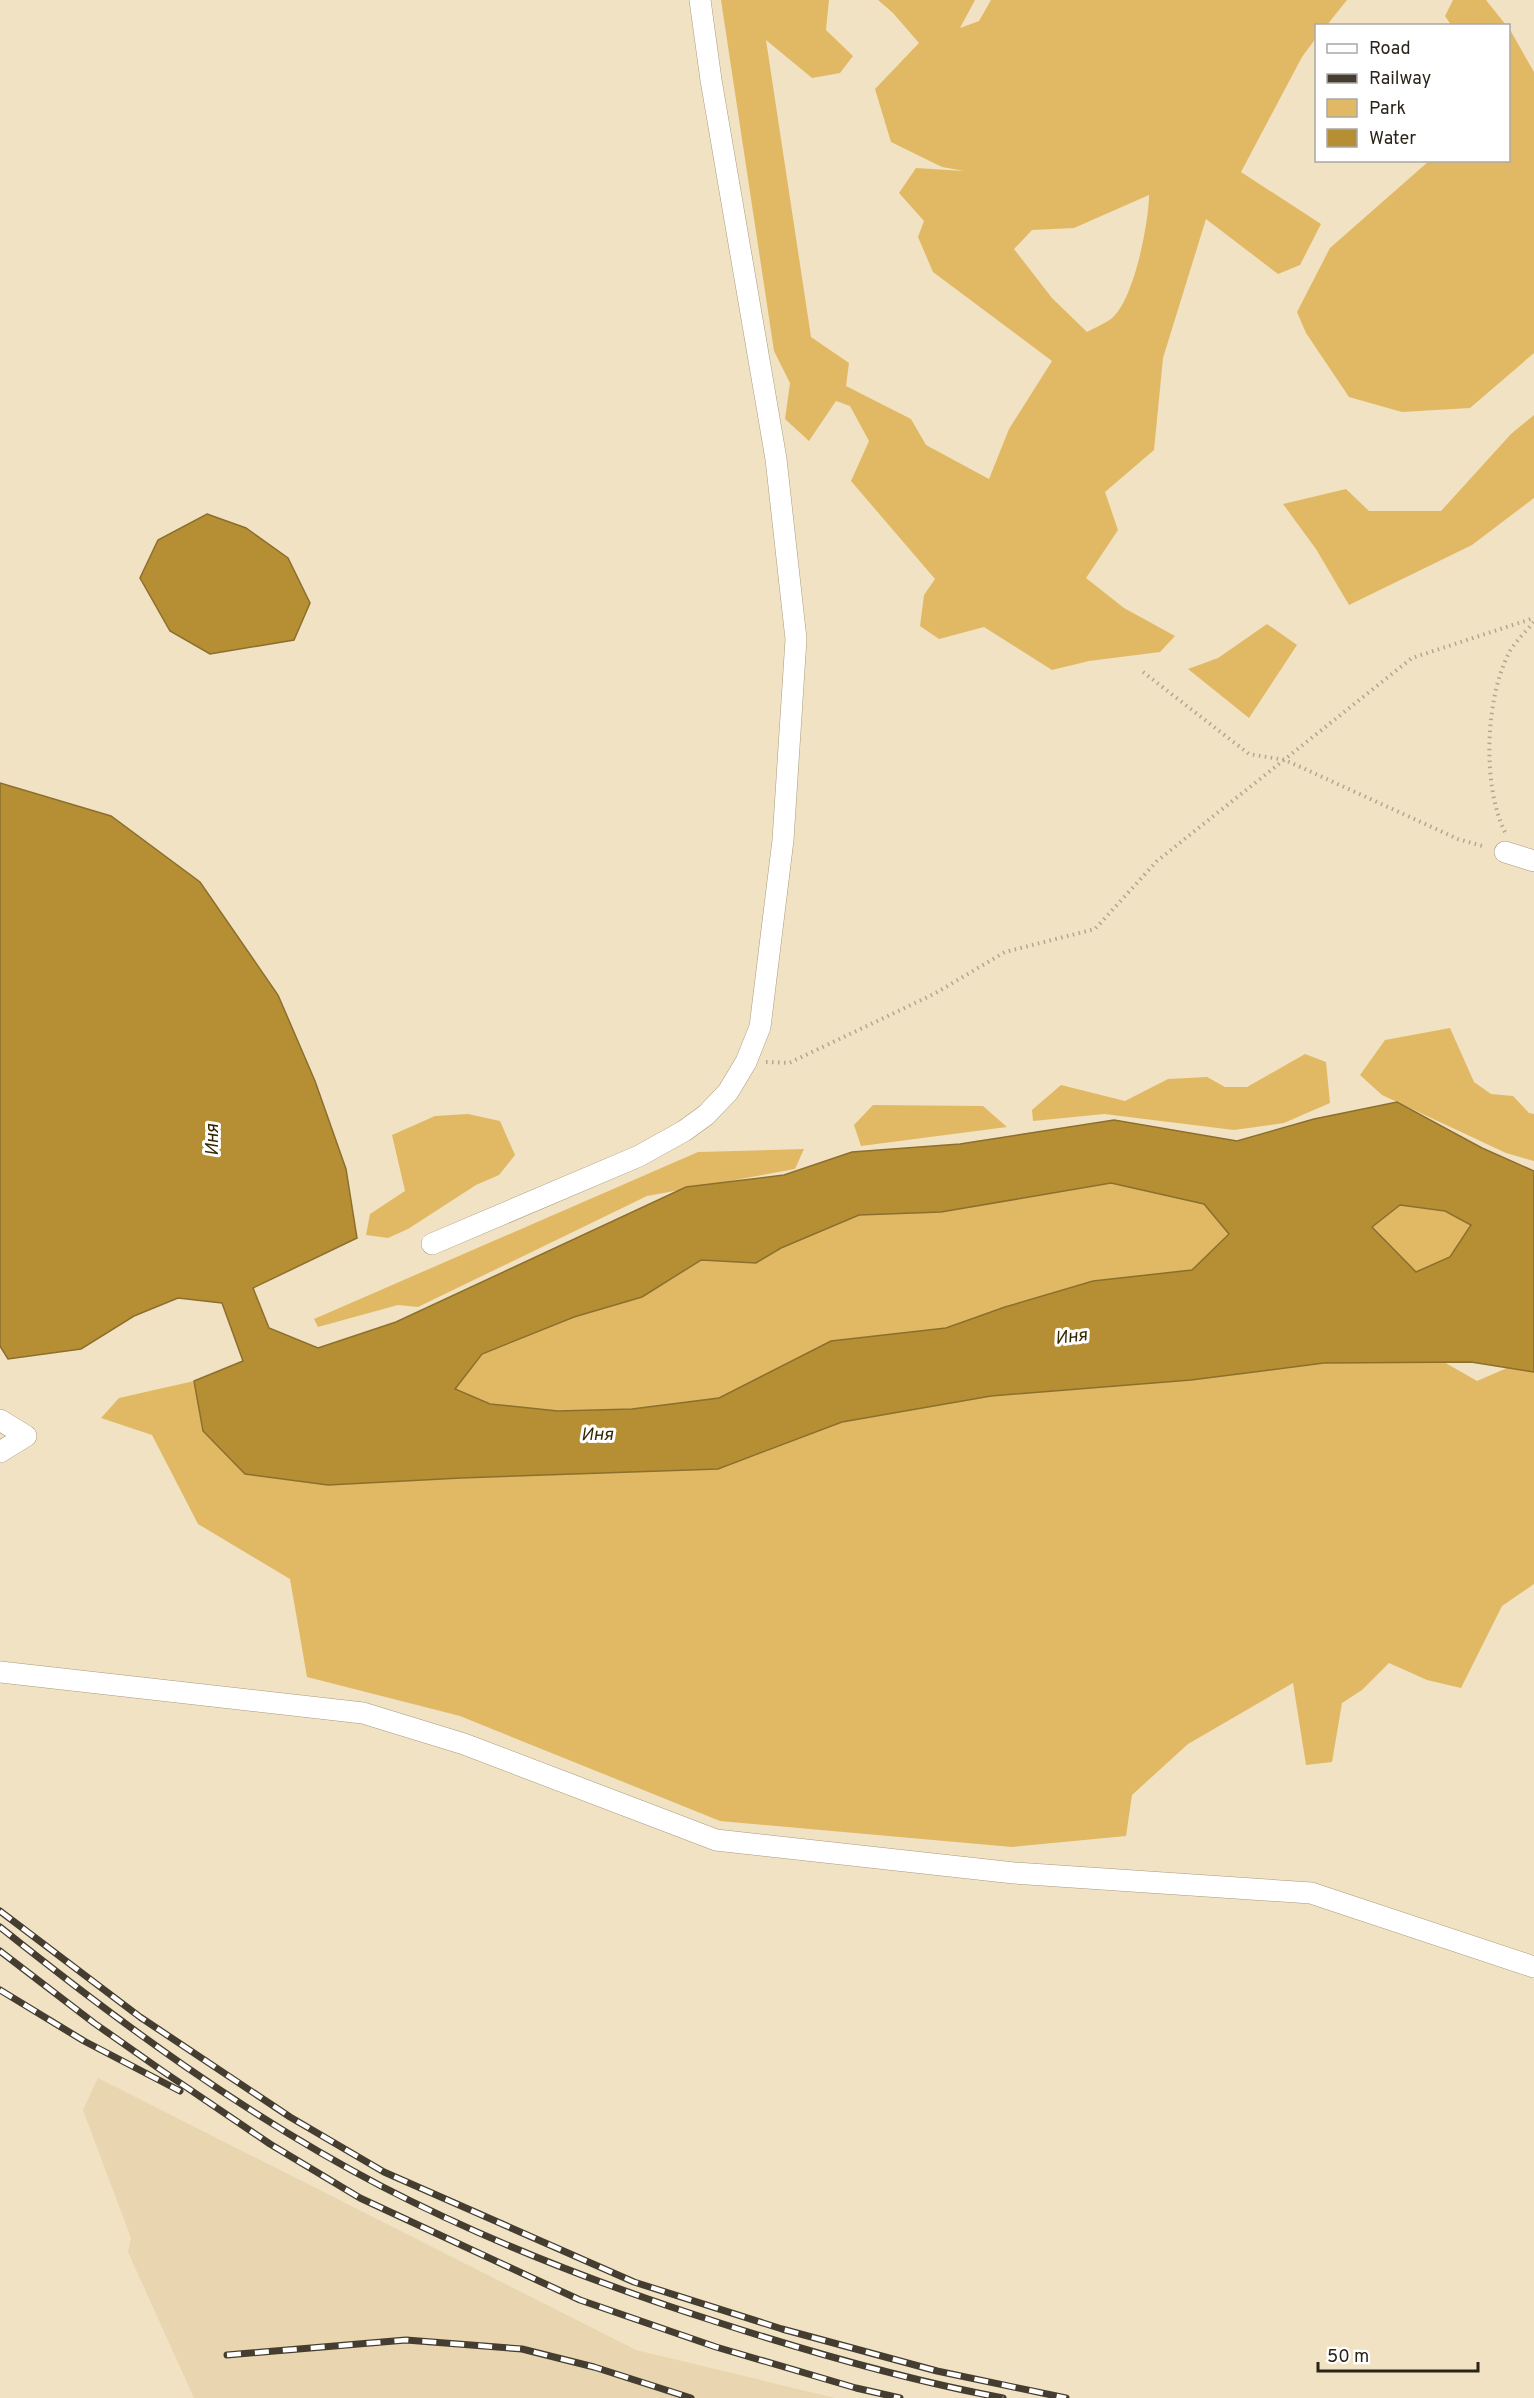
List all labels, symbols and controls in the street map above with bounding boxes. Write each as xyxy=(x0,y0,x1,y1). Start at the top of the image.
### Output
legend xyxy=(1315,24,1510,162)
text: Road xyxy=(1369,38,1411,61)
text: Railway xyxy=(1369,68,1431,91)
text: Park xyxy=(1369,98,1406,121)
text: Water xyxy=(1369,128,1416,151)
water label: Иня xyxy=(202,1123,225,1156)
water label: Иня xyxy=(1054,1324,1089,1351)
water label: Иня xyxy=(581,1424,614,1447)
scale bar xyxy=(1318,2335,1478,2373)
text: 50 m xyxy=(1327,2346,1369,2369)

